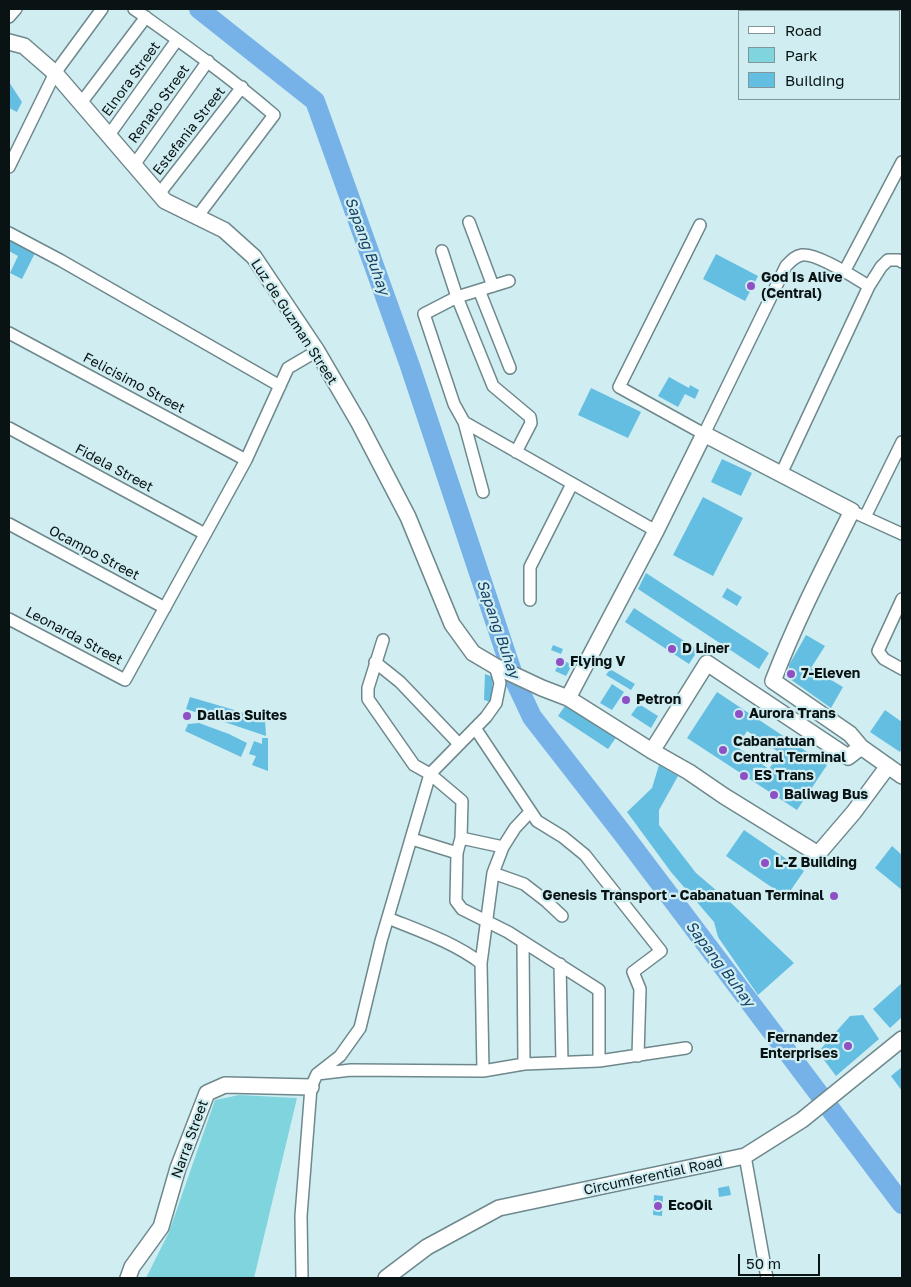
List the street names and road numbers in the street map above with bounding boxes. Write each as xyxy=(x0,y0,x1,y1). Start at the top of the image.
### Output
street label: Elnora Street xyxy=(98,38,164,120)
street label: Renato Street xyxy=(125,62,193,146)
street label: Estefania Street xyxy=(149,83,229,179)
street label: Luz de Guzman Street xyxy=(247,256,341,388)
street label: Felicisimo Street xyxy=(80,349,188,417)
street label: Fidela Street xyxy=(72,440,156,496)
street label: Ocampo Street xyxy=(46,522,142,584)
street label: Leonarda Street xyxy=(23,603,125,669)
street label: Narra Street xyxy=(168,1098,212,1180)
street label: Circumferential Road xyxy=(582,1153,724,1199)

